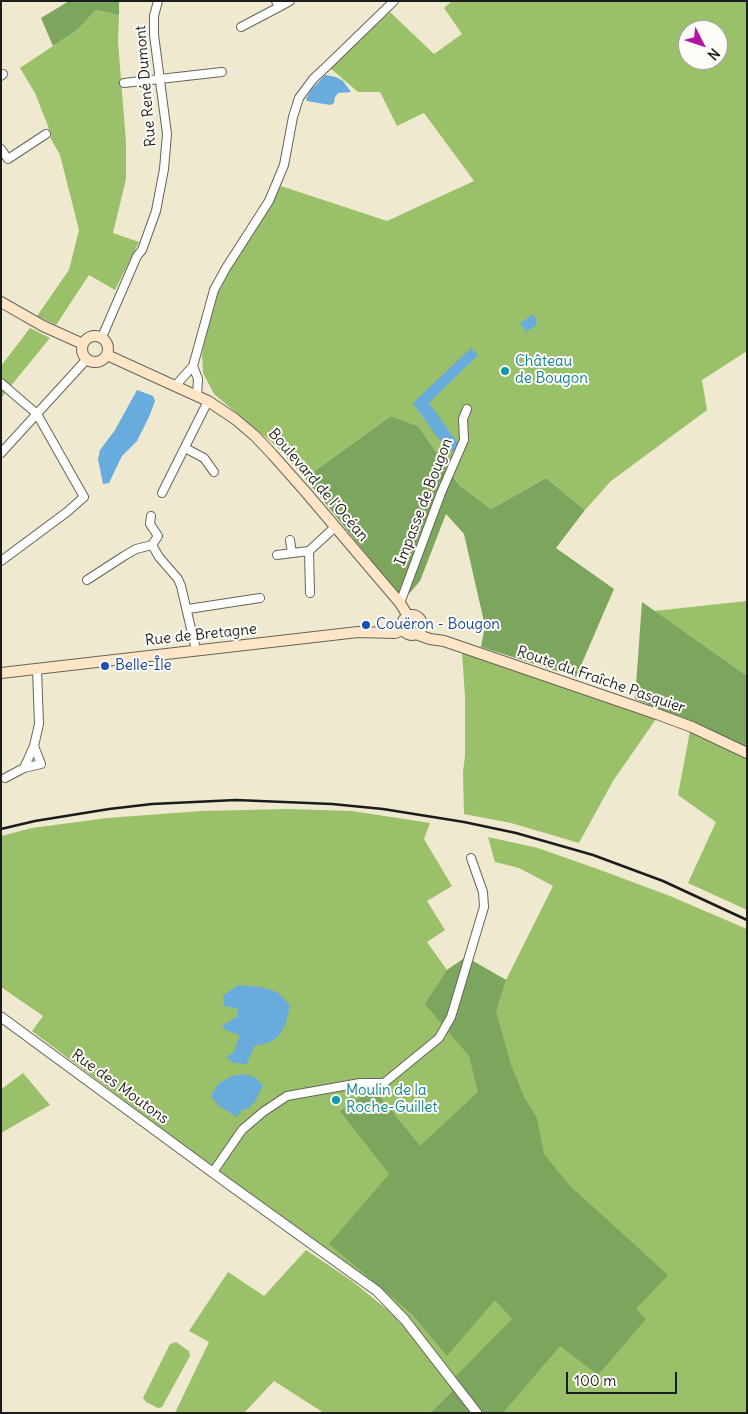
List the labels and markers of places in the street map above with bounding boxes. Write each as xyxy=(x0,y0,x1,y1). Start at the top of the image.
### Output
place label: Château de Bougon xyxy=(515,353,588,388)
marker: Château de Bougon xyxy=(499,365,511,377)
place label: Couëron - Bougon xyxy=(376,616,500,634)
marker: Couëron - Bougon xyxy=(360,619,372,631)
place label: Belle-Île xyxy=(115,657,172,675)
marker: Belle-Île xyxy=(99,660,111,672)
place label: Moulin de la Roche-Guillet xyxy=(346,1082,437,1117)
marker: Moulin de la Roche-Guillet xyxy=(330,1094,342,1106)

